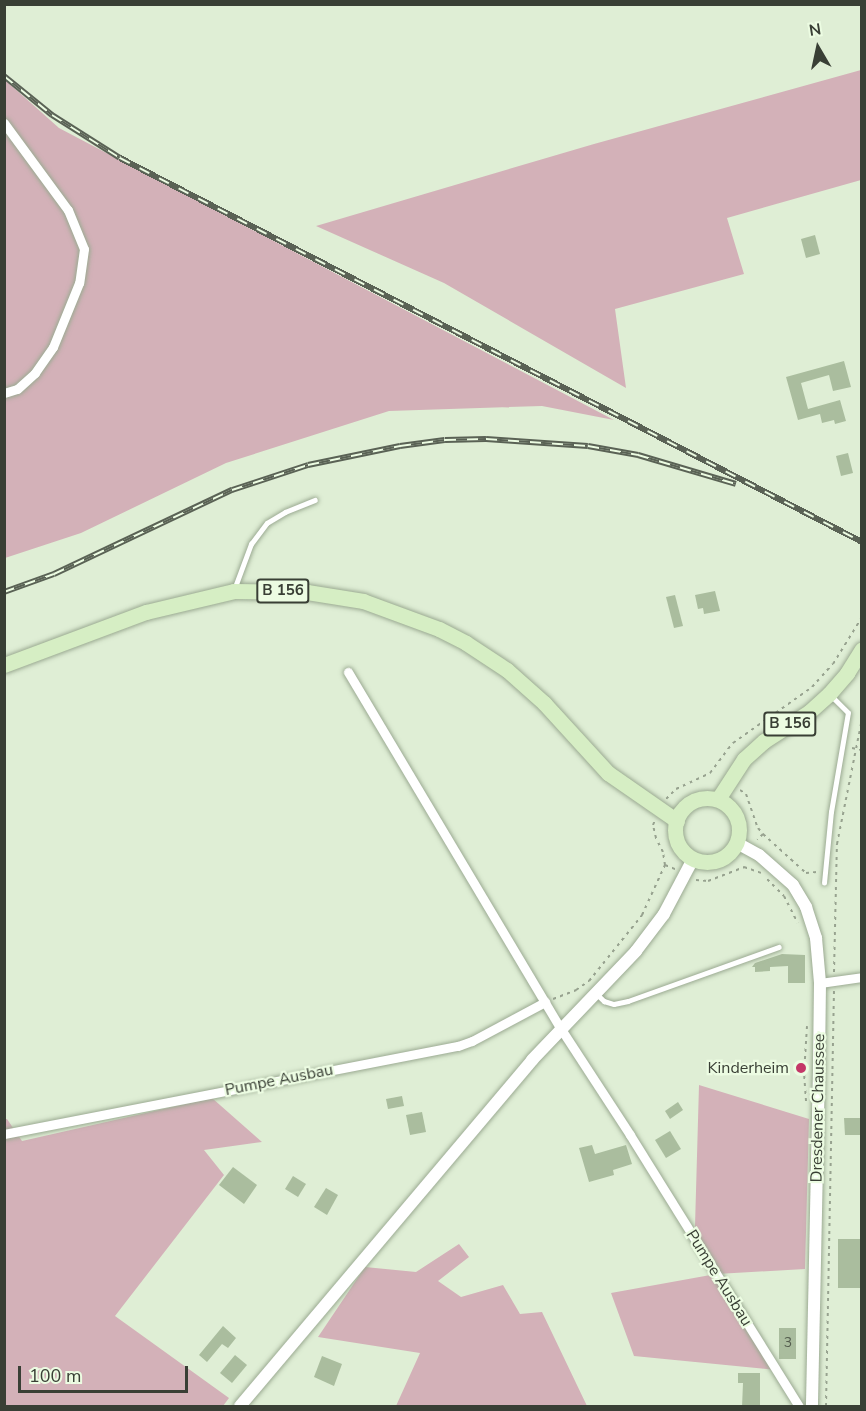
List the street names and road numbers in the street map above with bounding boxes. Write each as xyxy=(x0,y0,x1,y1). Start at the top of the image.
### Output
road number: B 156 xyxy=(256,579,310,603)
road number: B 156 xyxy=(763,712,817,736)
street label: Dresdener Chaussee xyxy=(807,1033,829,1183)
street label: Pumpe Ausbau xyxy=(223,1060,335,1100)
street label: Pumpe Ausbau xyxy=(682,1226,756,1330)

